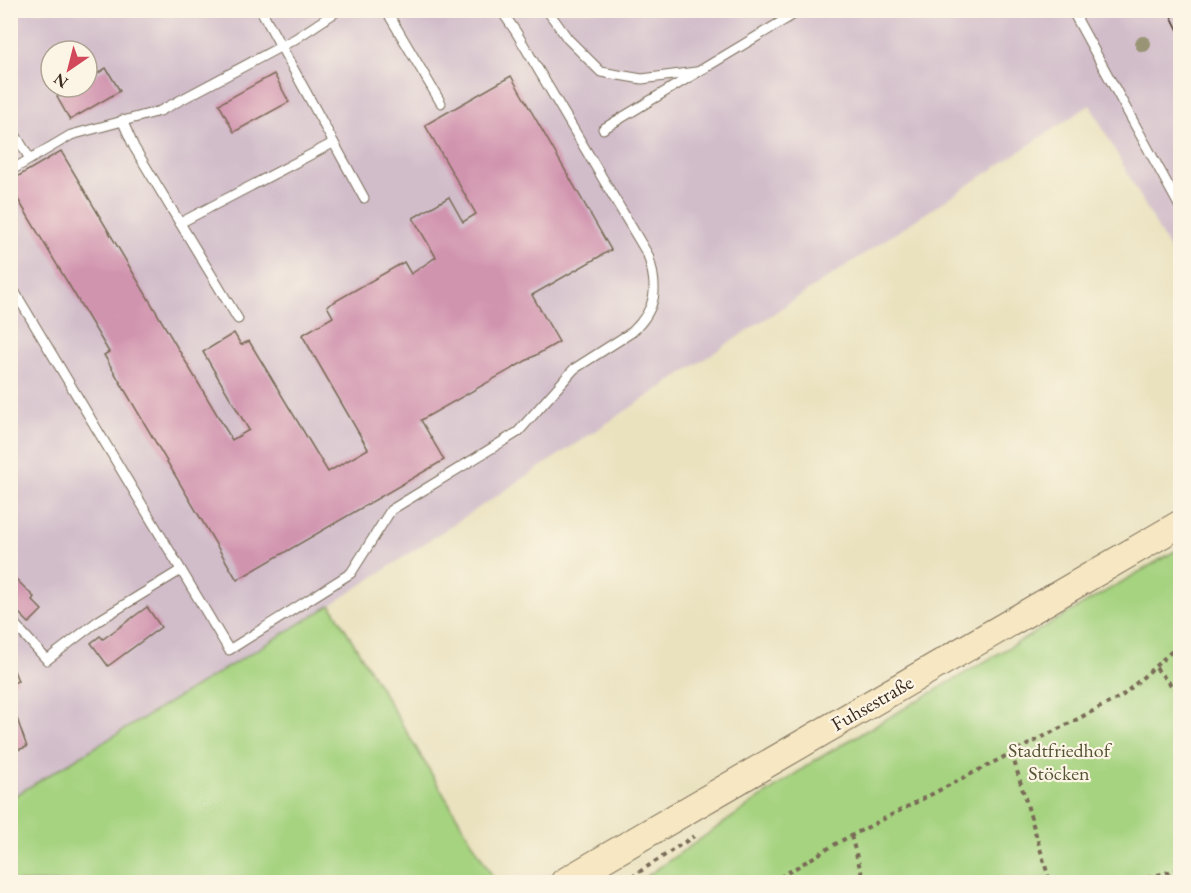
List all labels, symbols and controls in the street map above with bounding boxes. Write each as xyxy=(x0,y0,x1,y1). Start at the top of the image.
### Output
north arrow xyxy=(39,39,99,99)
text: N xyxy=(49,69,72,93)
street label: Fuhsestraße xyxy=(826,669,918,737)
park label: Stadtfriedhof Stöcken xyxy=(1008,737,1113,786)

